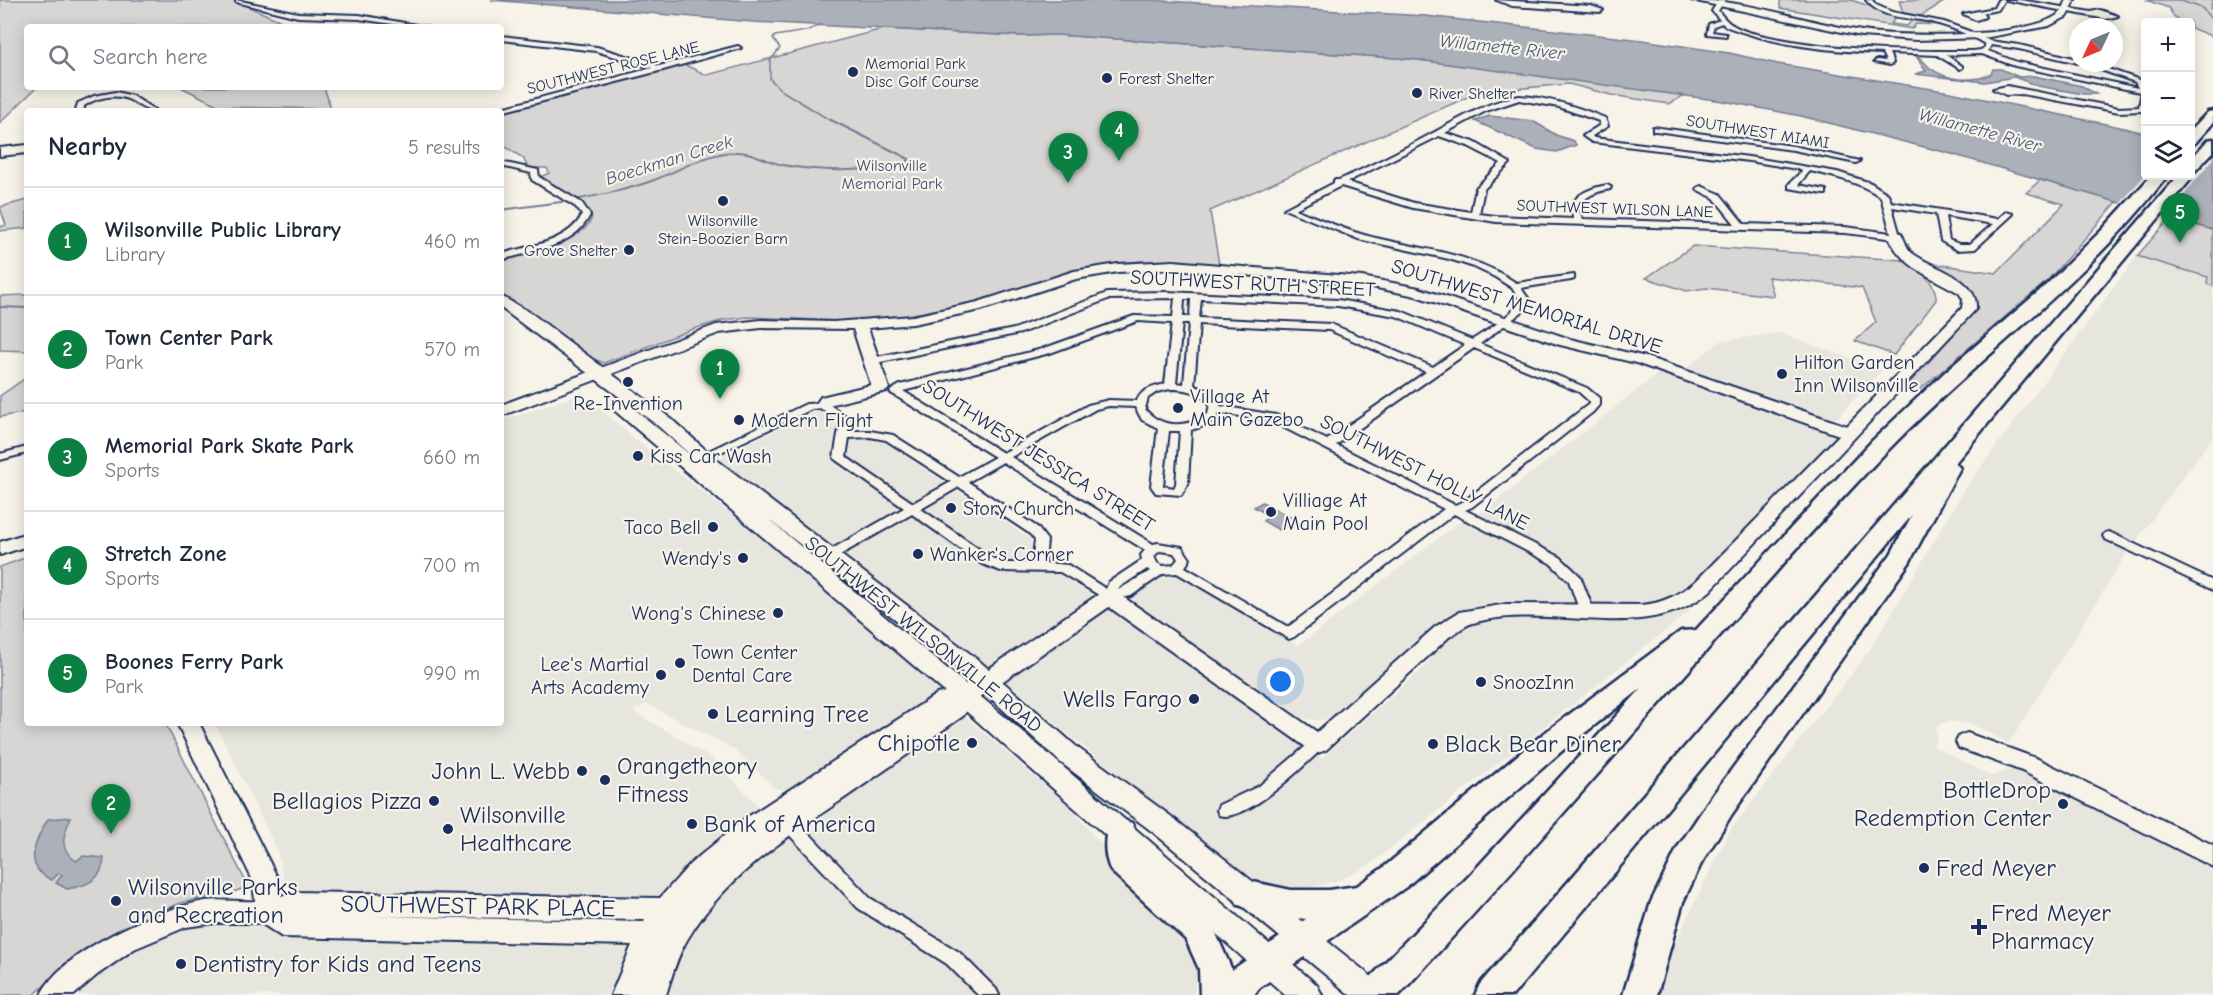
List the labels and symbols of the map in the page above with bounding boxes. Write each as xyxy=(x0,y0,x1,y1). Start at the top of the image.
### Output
north arrow xyxy=(2069,18,2123,72)
water label: Willamette River xyxy=(1438,30,1566,65)
street label: SOUTHWEST ROSE LANE xyxy=(525,38,702,98)
place label: Memorial Park Disc Golf Course xyxy=(865,55,979,91)
marker: Memorial Park Disc Golf Course xyxy=(846,65,860,79)
place label: Forest Shelter xyxy=(1119,70,1214,88)
marker: Forest Shelter xyxy=(1100,71,1114,85)
place label: River Shelter xyxy=(1429,85,1516,103)
marker: River Shelter xyxy=(1410,86,1424,100)
water label: Willamette River xyxy=(1917,104,2044,157)
pin: 4 xyxy=(1100,112,1138,161)
street label: SOUTHWEST MIAMI xyxy=(1685,112,1831,152)
water label: Boeckman Creek xyxy=(603,131,736,190)
pin: 3 xyxy=(1048,134,1088,183)
park label: Wilsonville Memorial Park xyxy=(842,157,943,193)
marker: Wilsonville Stein-Boozier Barn xyxy=(716,194,730,208)
pin: 5 xyxy=(2160,194,2200,243)
street label: SOUTHWEST WILSON LANE xyxy=(1516,197,1714,221)
place label: Wilsonville Stein-Boozier Barn xyxy=(658,212,788,248)
place label: Grove Shelter xyxy=(524,242,618,260)
marker: Grove Shelter xyxy=(622,243,636,257)
street label: SOUTHWEST MEMORIAL DRIVE xyxy=(1389,254,1665,359)
street label: SOUTHWEST RUTH STREET xyxy=(1130,266,1377,301)
pin: 1 xyxy=(700,350,740,399)
place label: Hilton Garden Inn Wilsonville xyxy=(1794,351,1918,397)
marker: Hilton Garden Inn Wilsonville xyxy=(1775,367,1789,381)
street label: SOUTHWEST JESSICA STREET xyxy=(918,374,1159,537)
marker: Re-Invention xyxy=(621,375,635,389)
place label: Village At Main Gazebo xyxy=(1190,385,1304,431)
place label: Re-Invention xyxy=(573,392,683,415)
marker: Village At Main Gazebo xyxy=(1171,401,1185,415)
place label: Modern Flight xyxy=(751,409,873,432)
street label: SOUTHWEST HOLLY LANE xyxy=(1317,410,1533,535)
marker: Modern Flight xyxy=(732,413,746,427)
place label: Kiss Car Wash xyxy=(650,445,772,468)
marker: Kiss Car Wash xyxy=(631,449,645,463)
place label: Villiage At Main Pool xyxy=(1283,489,1368,535)
place label: Story Church xyxy=(963,497,1074,520)
marker: Story Church xyxy=(944,501,958,515)
marker: Villiage At Main Pool xyxy=(1264,505,1278,519)
place label: Taco Bell xyxy=(624,516,701,539)
marker: Taco Bell xyxy=(706,520,720,534)
street label: SOUTHWEST WILSONVILLE ROAD xyxy=(800,531,1047,737)
place label: Wanker's Corner xyxy=(930,543,1073,566)
place label: Wendy's xyxy=(662,547,731,570)
marker: Wanker's Corner xyxy=(911,547,925,561)
marker: Wendy's xyxy=(736,551,750,565)
place label: Wong's Chinese xyxy=(631,602,766,625)
marker: Wong's Chinese xyxy=(771,606,785,620)
place label: Town Center Dental Care xyxy=(692,641,797,687)
place label: Lee's Martial Arts Academy xyxy=(531,653,649,699)
marker: Town Center Dental Care xyxy=(673,656,687,670)
your location xyxy=(1266,667,1295,696)
marker: Lee's Martial Arts Academy xyxy=(654,668,668,682)
place label: SnoozInn xyxy=(1493,671,1574,694)
marker: SnoozInn xyxy=(1474,675,1488,689)
place label: Wells Fargo xyxy=(1063,685,1182,713)
marker: Wells Fargo xyxy=(1187,692,1201,706)
place label: Learning Tree xyxy=(725,700,869,728)
marker: Learning Tree xyxy=(706,707,720,721)
place label: Chipotle xyxy=(878,729,960,757)
place label: Black Bear Diner xyxy=(1445,730,1621,758)
marker: Chipotle xyxy=(965,736,979,750)
marker: Black Bear Diner xyxy=(1426,737,1440,751)
place label: Orangetheory Fitness xyxy=(617,752,757,808)
place label: John L. Webb xyxy=(432,757,570,785)
marker: John L. Webb xyxy=(575,764,589,778)
marker: Orangetheory Fitness xyxy=(598,773,612,787)
place label: BottleDrop Redemption Center xyxy=(1854,776,2051,832)
pin: 2 xyxy=(92,784,130,834)
place label: Bellagios Pizza xyxy=(272,787,422,815)
marker: Bellagios Pizza xyxy=(427,794,441,808)
marker: BottleDrop Redemption Center xyxy=(2056,797,2070,811)
place label: Wilsonville Healthcare xyxy=(460,801,572,857)
place label: Bank of America xyxy=(704,810,876,838)
marker: Bank of America xyxy=(685,817,699,831)
marker: Wilsonville Healthcare xyxy=(441,822,455,836)
place label: Fred Meyer xyxy=(1936,854,2056,882)
marker: Fred Meyer xyxy=(1917,861,1931,875)
place label: Wilsonville Parks and Recreation xyxy=(128,873,297,929)
street label: SOUTHWEST PARK PLACE xyxy=(340,890,616,922)
marker: Wilsonville Parks and Recreation xyxy=(109,894,123,908)
place label: Fred Meyer Pharmacy xyxy=(1991,899,2111,955)
marker: Fred Meyer Pharmacy xyxy=(1972,920,1986,934)
place label: Dentistry for Kids and Teens xyxy=(193,950,481,978)
marker: Dentistry for Kids and Teens xyxy=(174,957,188,971)

